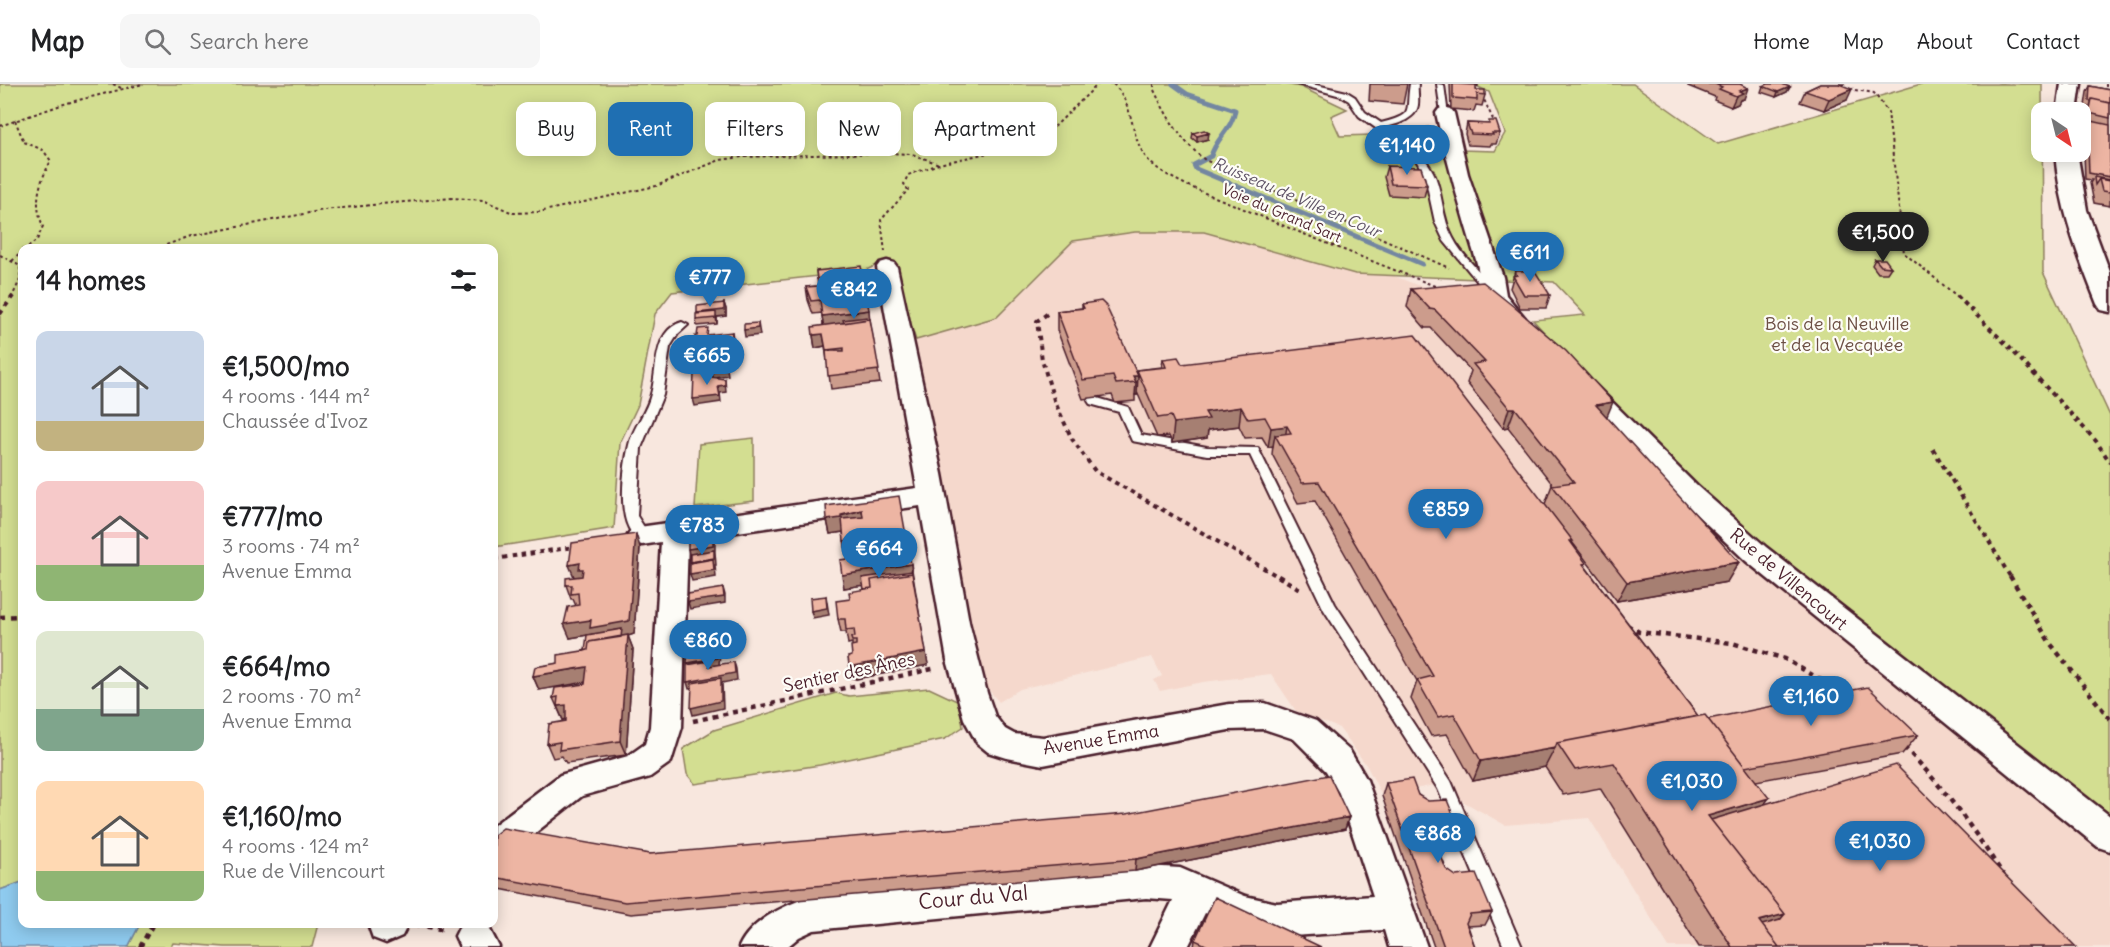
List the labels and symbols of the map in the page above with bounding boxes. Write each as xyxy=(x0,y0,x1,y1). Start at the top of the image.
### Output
north arrow xyxy=(2031,102,2091,162)
pin: €1,140 xyxy=(1358,125,1456,176)
water label: Ruisseau de Ville en Cour xyxy=(1210,153,1386,242)
street label: Voie du Grand Sart xyxy=(1219,179,1345,247)
pin: €1,500 xyxy=(1834,212,1932,263)
pin: €611 xyxy=(1494,232,1566,283)
pin: €777 xyxy=(674,257,746,308)
pin: €842 xyxy=(818,269,890,320)
park label: Bois de la Neuville et de la Vecquée xyxy=(1765,312,1909,356)
pin: €665 xyxy=(671,335,743,386)
pin: €859 xyxy=(1410,489,1482,540)
pin: €783 xyxy=(666,505,738,556)
street label: Rue de Villencourt xyxy=(1725,523,1853,635)
pin: €664 xyxy=(843,528,915,579)
pin: €860 xyxy=(672,620,744,671)
street label: Sentier des Ânes xyxy=(781,647,917,697)
pin: €1,160 xyxy=(1762,676,1860,727)
street label: Avenue Emma xyxy=(1041,718,1161,760)
pin: €1,030 xyxy=(1643,761,1741,812)
pin: €868 xyxy=(1402,813,1474,864)
pin: €1,030 xyxy=(1831,821,1929,872)
street label: Cour du Val xyxy=(917,879,1029,915)

